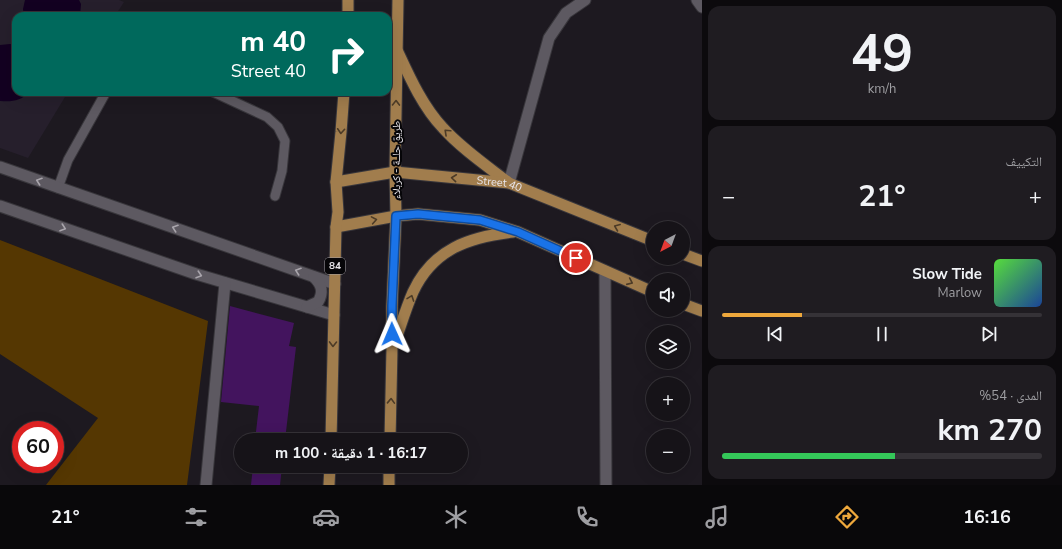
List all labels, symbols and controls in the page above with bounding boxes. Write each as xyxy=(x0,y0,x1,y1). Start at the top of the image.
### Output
text: 49 xyxy=(851,18,913,89)
text: 40 m xyxy=(240,23,306,61)
icon: right xyxy=(320,28,372,80)
text: Street 40 xyxy=(231,59,306,83)
text: km/h xyxy=(868,80,896,98)
one-way arrow xyxy=(392,100,400,106)
street label: طريق حلــة - كربلاء xyxy=(389,121,404,199)
one-way arrow xyxy=(337,128,346,134)
one-way arrow xyxy=(444,129,452,137)
text: التكييف xyxy=(1006,153,1042,171)
street label: Street 40 xyxy=(476,172,525,195)
one-way arrow xyxy=(451,173,457,182)
text: 21° xyxy=(858,176,906,217)
one-way arrow xyxy=(36,177,43,186)
text: − xyxy=(722,182,735,212)
text: + xyxy=(1029,182,1042,212)
one-way arrow xyxy=(371,216,377,225)
north arrow xyxy=(646,221,690,265)
map controls xyxy=(646,221,690,473)
one-way arrow xyxy=(613,223,620,231)
one-way arrow xyxy=(60,224,67,232)
one-way arrow xyxy=(172,225,179,233)
pin xyxy=(559,241,593,275)
icon: arrive xyxy=(565,247,587,269)
road number: 84 xyxy=(325,258,345,274)
text: Slow Tide xyxy=(912,264,982,284)
one-way arrow xyxy=(295,267,302,276)
one-way arrow xyxy=(196,270,203,279)
button: sound xyxy=(646,273,690,317)
one-way arrow xyxy=(627,278,634,286)
text: Marlow xyxy=(937,284,982,302)
one-way arrow xyxy=(406,295,414,302)
position arrow xyxy=(371,313,413,355)
icon: previous xyxy=(764,323,786,345)
icon: pause xyxy=(871,323,893,345)
icon: next xyxy=(978,323,1000,345)
button: layers xyxy=(646,325,690,369)
one-way arrow xyxy=(329,341,337,347)
button: + xyxy=(646,377,690,421)
text: المدى · 54% xyxy=(979,387,1042,405)
one-way arrow xyxy=(387,398,395,404)
text: 270 km xyxy=(938,410,1042,451)
speed limit sign: 60 xyxy=(12,421,64,473)
button: − xyxy=(646,429,690,473)
text: 16:17 · 1 دقيقة · 100 m xyxy=(275,443,427,463)
icon: filters xyxy=(182,503,210,531)
icon: car xyxy=(312,503,340,531)
icon: climate xyxy=(442,503,470,531)
icon: phone xyxy=(573,503,601,531)
icon: music xyxy=(703,503,731,531)
icon: directions xyxy=(833,503,861,531)
text: 21° xyxy=(51,505,80,529)
text: 16:16 xyxy=(963,505,1011,529)

